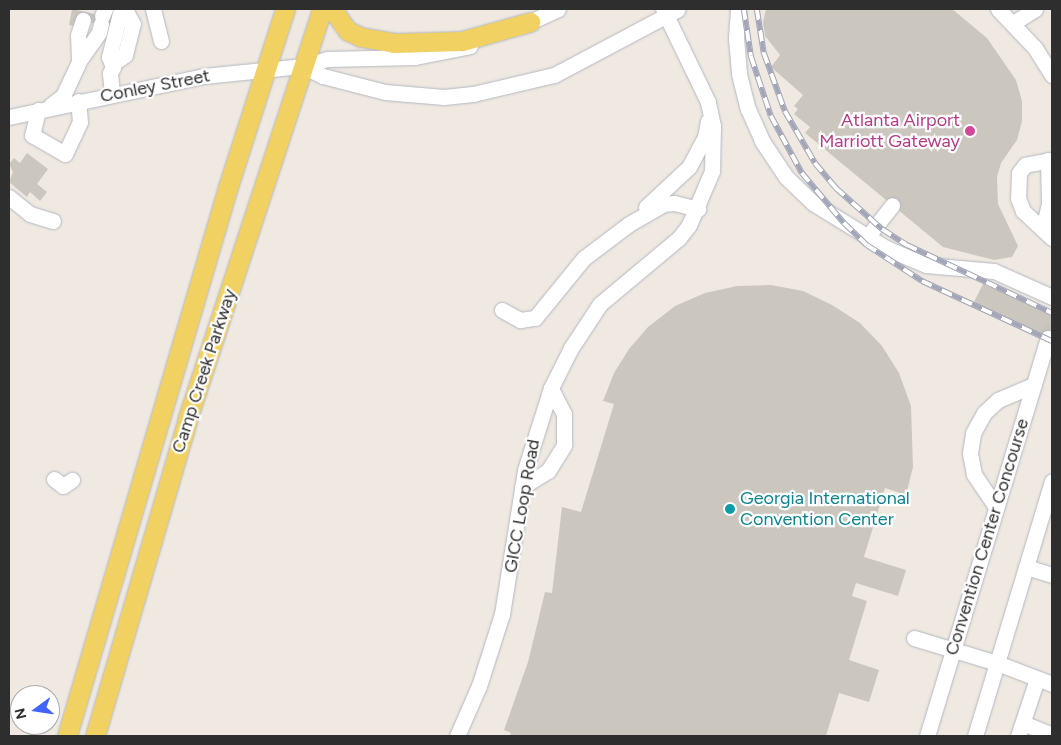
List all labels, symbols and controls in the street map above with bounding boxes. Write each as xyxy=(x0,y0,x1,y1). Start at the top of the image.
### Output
street label: Conley Street xyxy=(98,65,212,107)
place label: Atlanta Airport Marriott Gateway xyxy=(819,110,960,152)
marker: Atlanta Airport Marriott Gateway xyxy=(964,125,976,137)
street label: Camp Creek Parkway xyxy=(167,286,241,456)
street label: Convention Center Concourse xyxy=(941,416,1033,658)
street label: GICC Loop Road xyxy=(500,437,544,575)
place label: Georgia International Convention Center xyxy=(740,488,910,530)
marker: Georgia International Convention Center xyxy=(724,503,736,515)
north arrow xyxy=(10,685,60,735)
text: N xyxy=(11,706,30,721)

